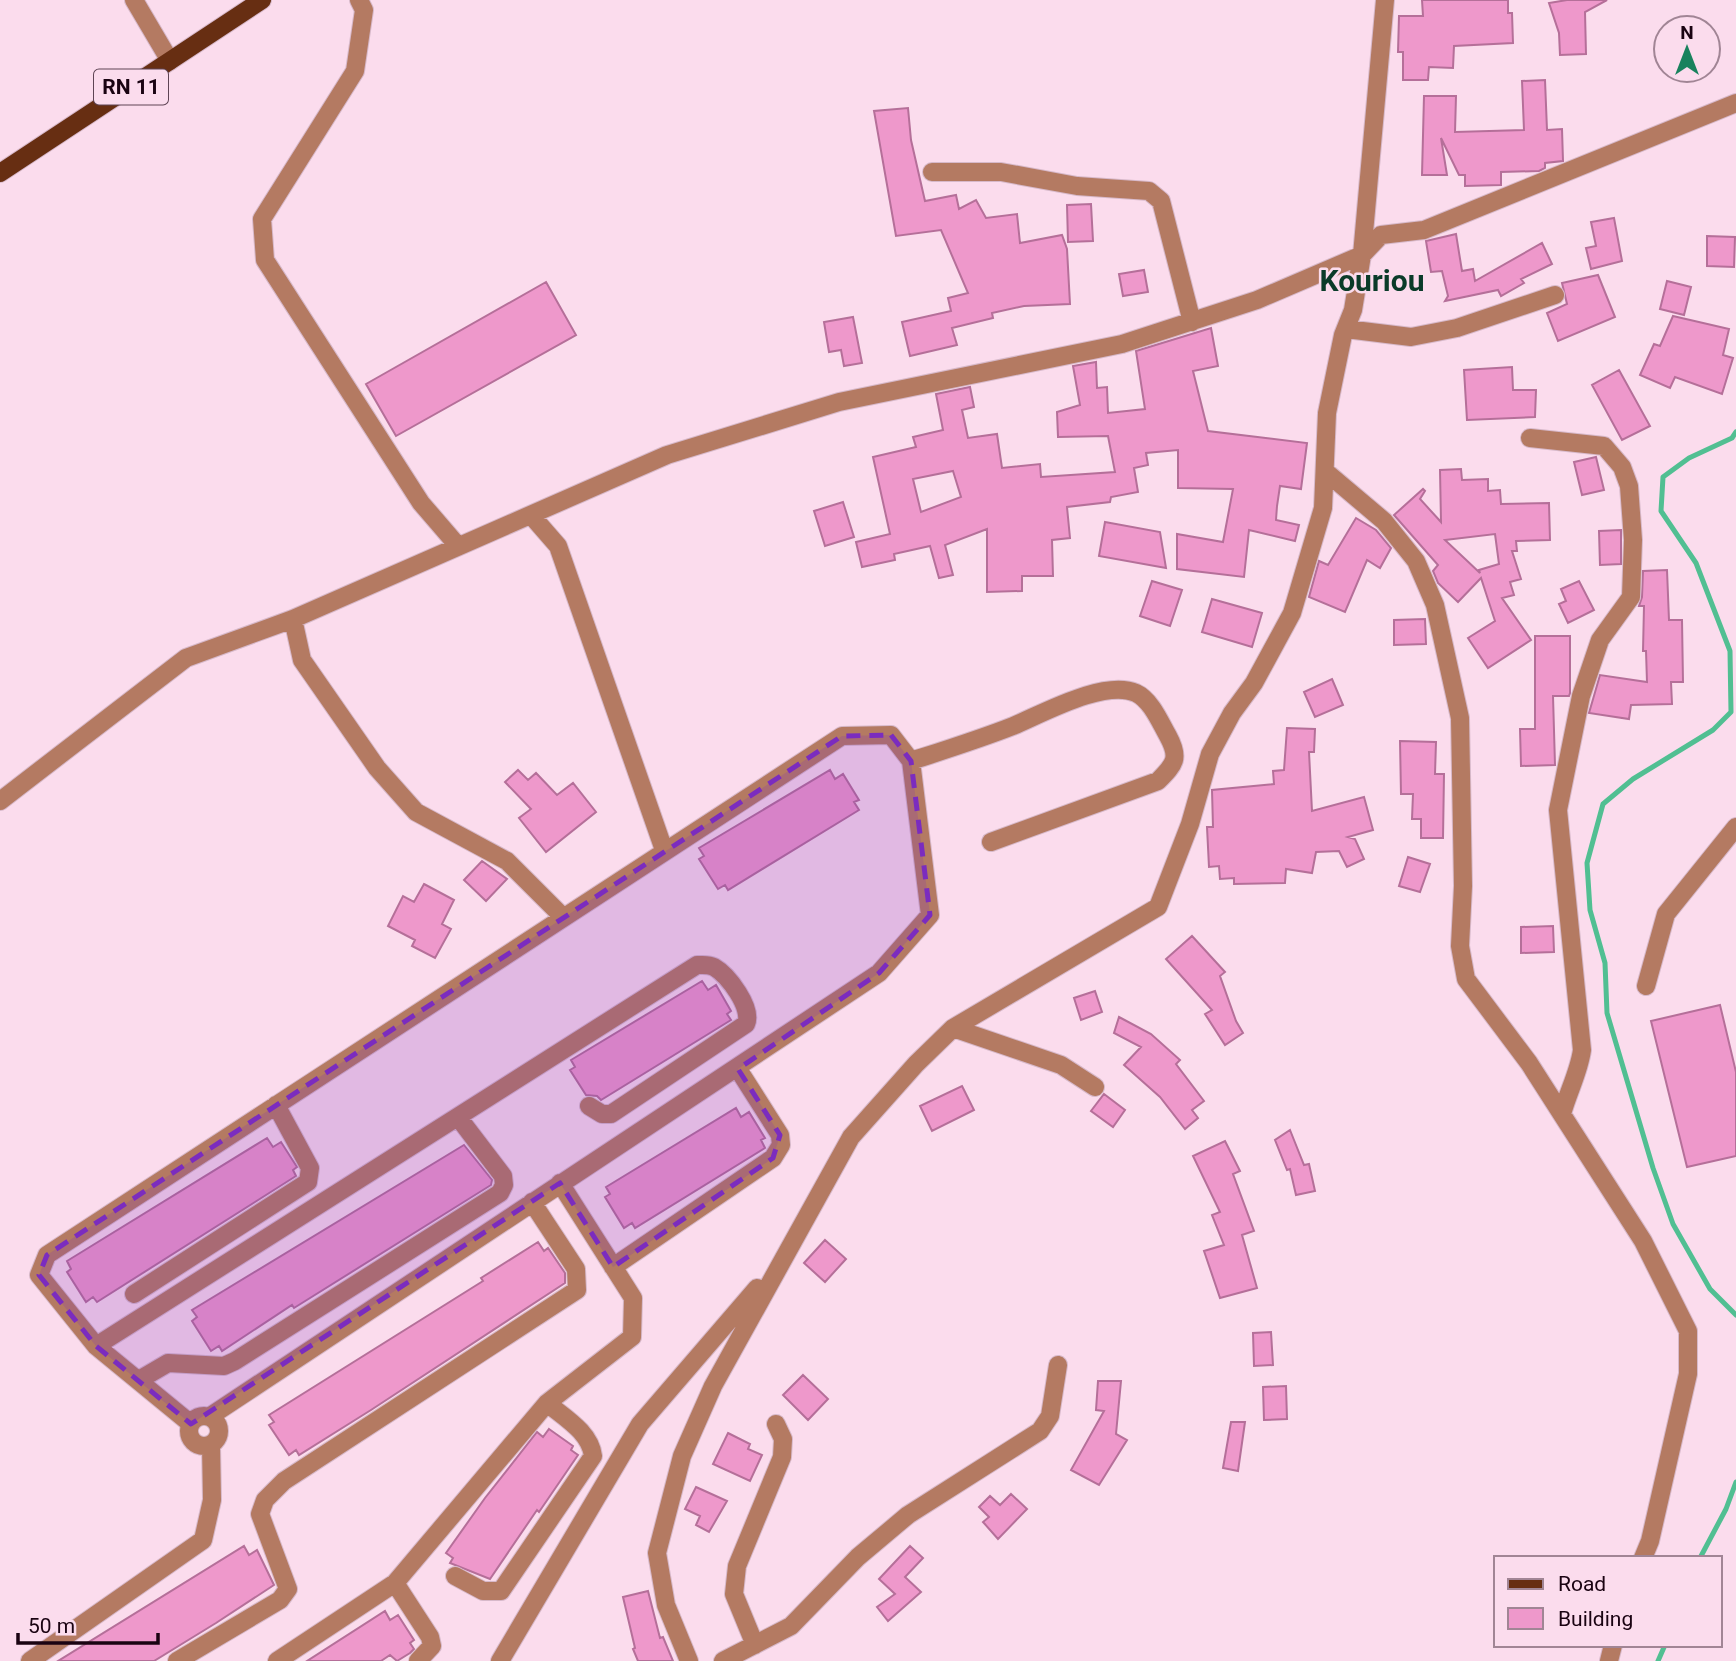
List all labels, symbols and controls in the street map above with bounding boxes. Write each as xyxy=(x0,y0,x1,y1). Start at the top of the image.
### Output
north arrow xyxy=(1652,14,1722,84)
text: N xyxy=(1680,21,1694,44)
road number: RN 11 xyxy=(94,70,168,104)
district label: Kouriou xyxy=(1319,263,1425,298)
legend xyxy=(1494,1556,1722,1647)
text: Road xyxy=(1558,1572,1606,1596)
scale bar xyxy=(18,1602,158,1646)
text: Building xyxy=(1558,1607,1633,1631)
text: 50 m xyxy=(28,1614,75,1638)

